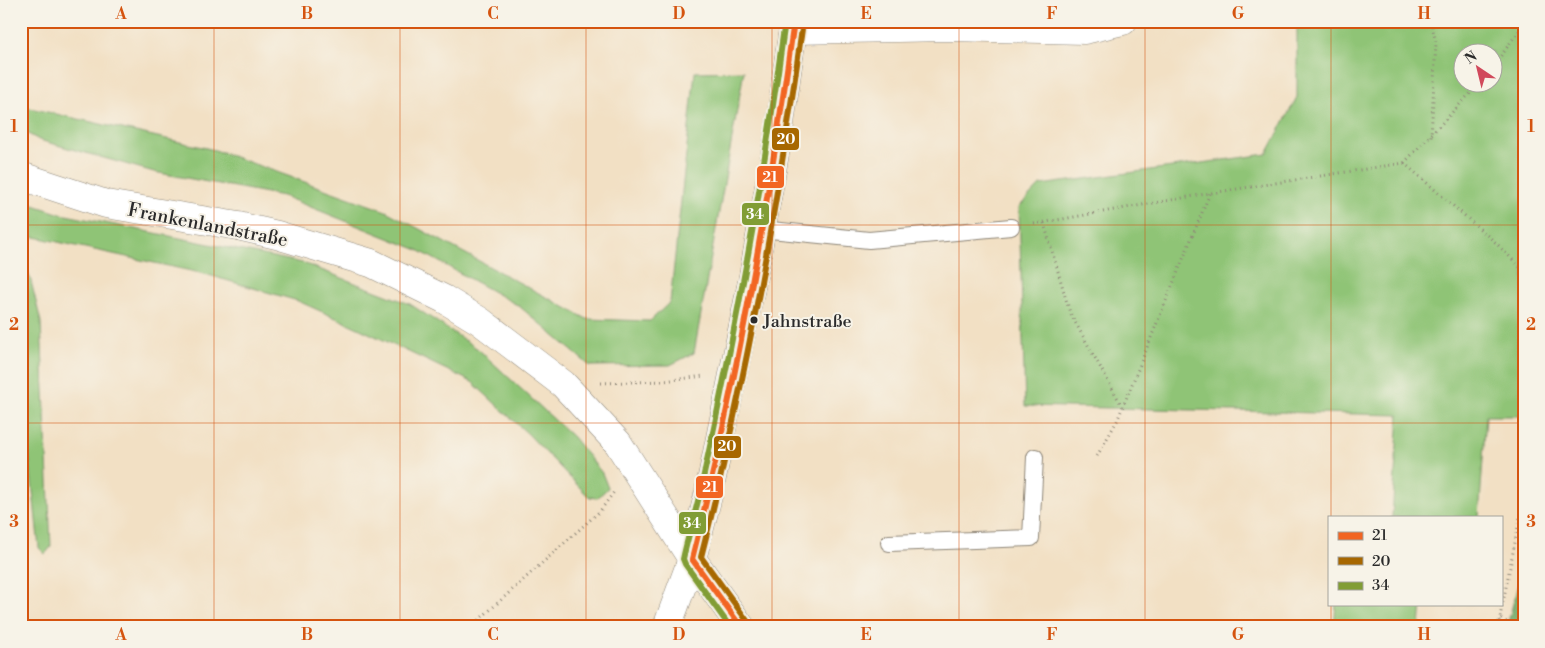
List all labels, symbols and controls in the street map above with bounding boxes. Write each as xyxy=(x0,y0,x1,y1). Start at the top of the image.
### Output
text: A xyxy=(114,4,127,24)
text: B xyxy=(301,4,313,24)
text: C xyxy=(487,4,499,24)
text: D xyxy=(673,4,686,24)
text: E xyxy=(860,4,872,24)
text: F xyxy=(1046,4,1058,24)
text: G xyxy=(1232,4,1245,24)
text: H xyxy=(1417,4,1431,24)
north arrow xyxy=(1452,42,1502,92)
text: N xyxy=(1461,48,1481,69)
text: 1 xyxy=(10,117,18,137)
text: 1 xyxy=(1527,117,1535,137)
line badge: 20 xyxy=(771,127,800,151)
text: 20 xyxy=(777,131,795,149)
line badge: 21 xyxy=(756,165,785,189)
text: 21 xyxy=(762,169,778,187)
street label: Frankenlandstraße xyxy=(126,198,290,252)
line badge: 34 xyxy=(741,202,770,226)
text: 34 xyxy=(746,206,764,224)
place label: Jahnstraße xyxy=(762,310,852,333)
text: 2 xyxy=(9,315,19,335)
marker: Jahnstraße xyxy=(749,315,759,325)
text: 2 xyxy=(1526,315,1536,335)
line badge: 20 xyxy=(713,435,742,459)
text: 20 xyxy=(718,438,736,456)
line badge: 21 xyxy=(695,475,724,499)
text: 21 xyxy=(702,479,718,497)
line badge: 34 xyxy=(678,511,707,535)
text: 3 xyxy=(9,512,19,532)
text: 3 xyxy=(1526,512,1536,532)
text: 34 xyxy=(683,515,701,533)
legend xyxy=(1328,516,1502,606)
text: 21 xyxy=(1372,526,1388,545)
text: 20 xyxy=(1372,552,1391,571)
text: 34 xyxy=(1372,576,1390,595)
text: A xyxy=(114,625,127,645)
text: B xyxy=(301,625,313,645)
text: C xyxy=(487,625,499,645)
text: D xyxy=(673,625,686,645)
text: E xyxy=(860,625,872,645)
text: F xyxy=(1046,625,1058,645)
text: G xyxy=(1232,625,1245,645)
text: H xyxy=(1417,625,1431,645)

